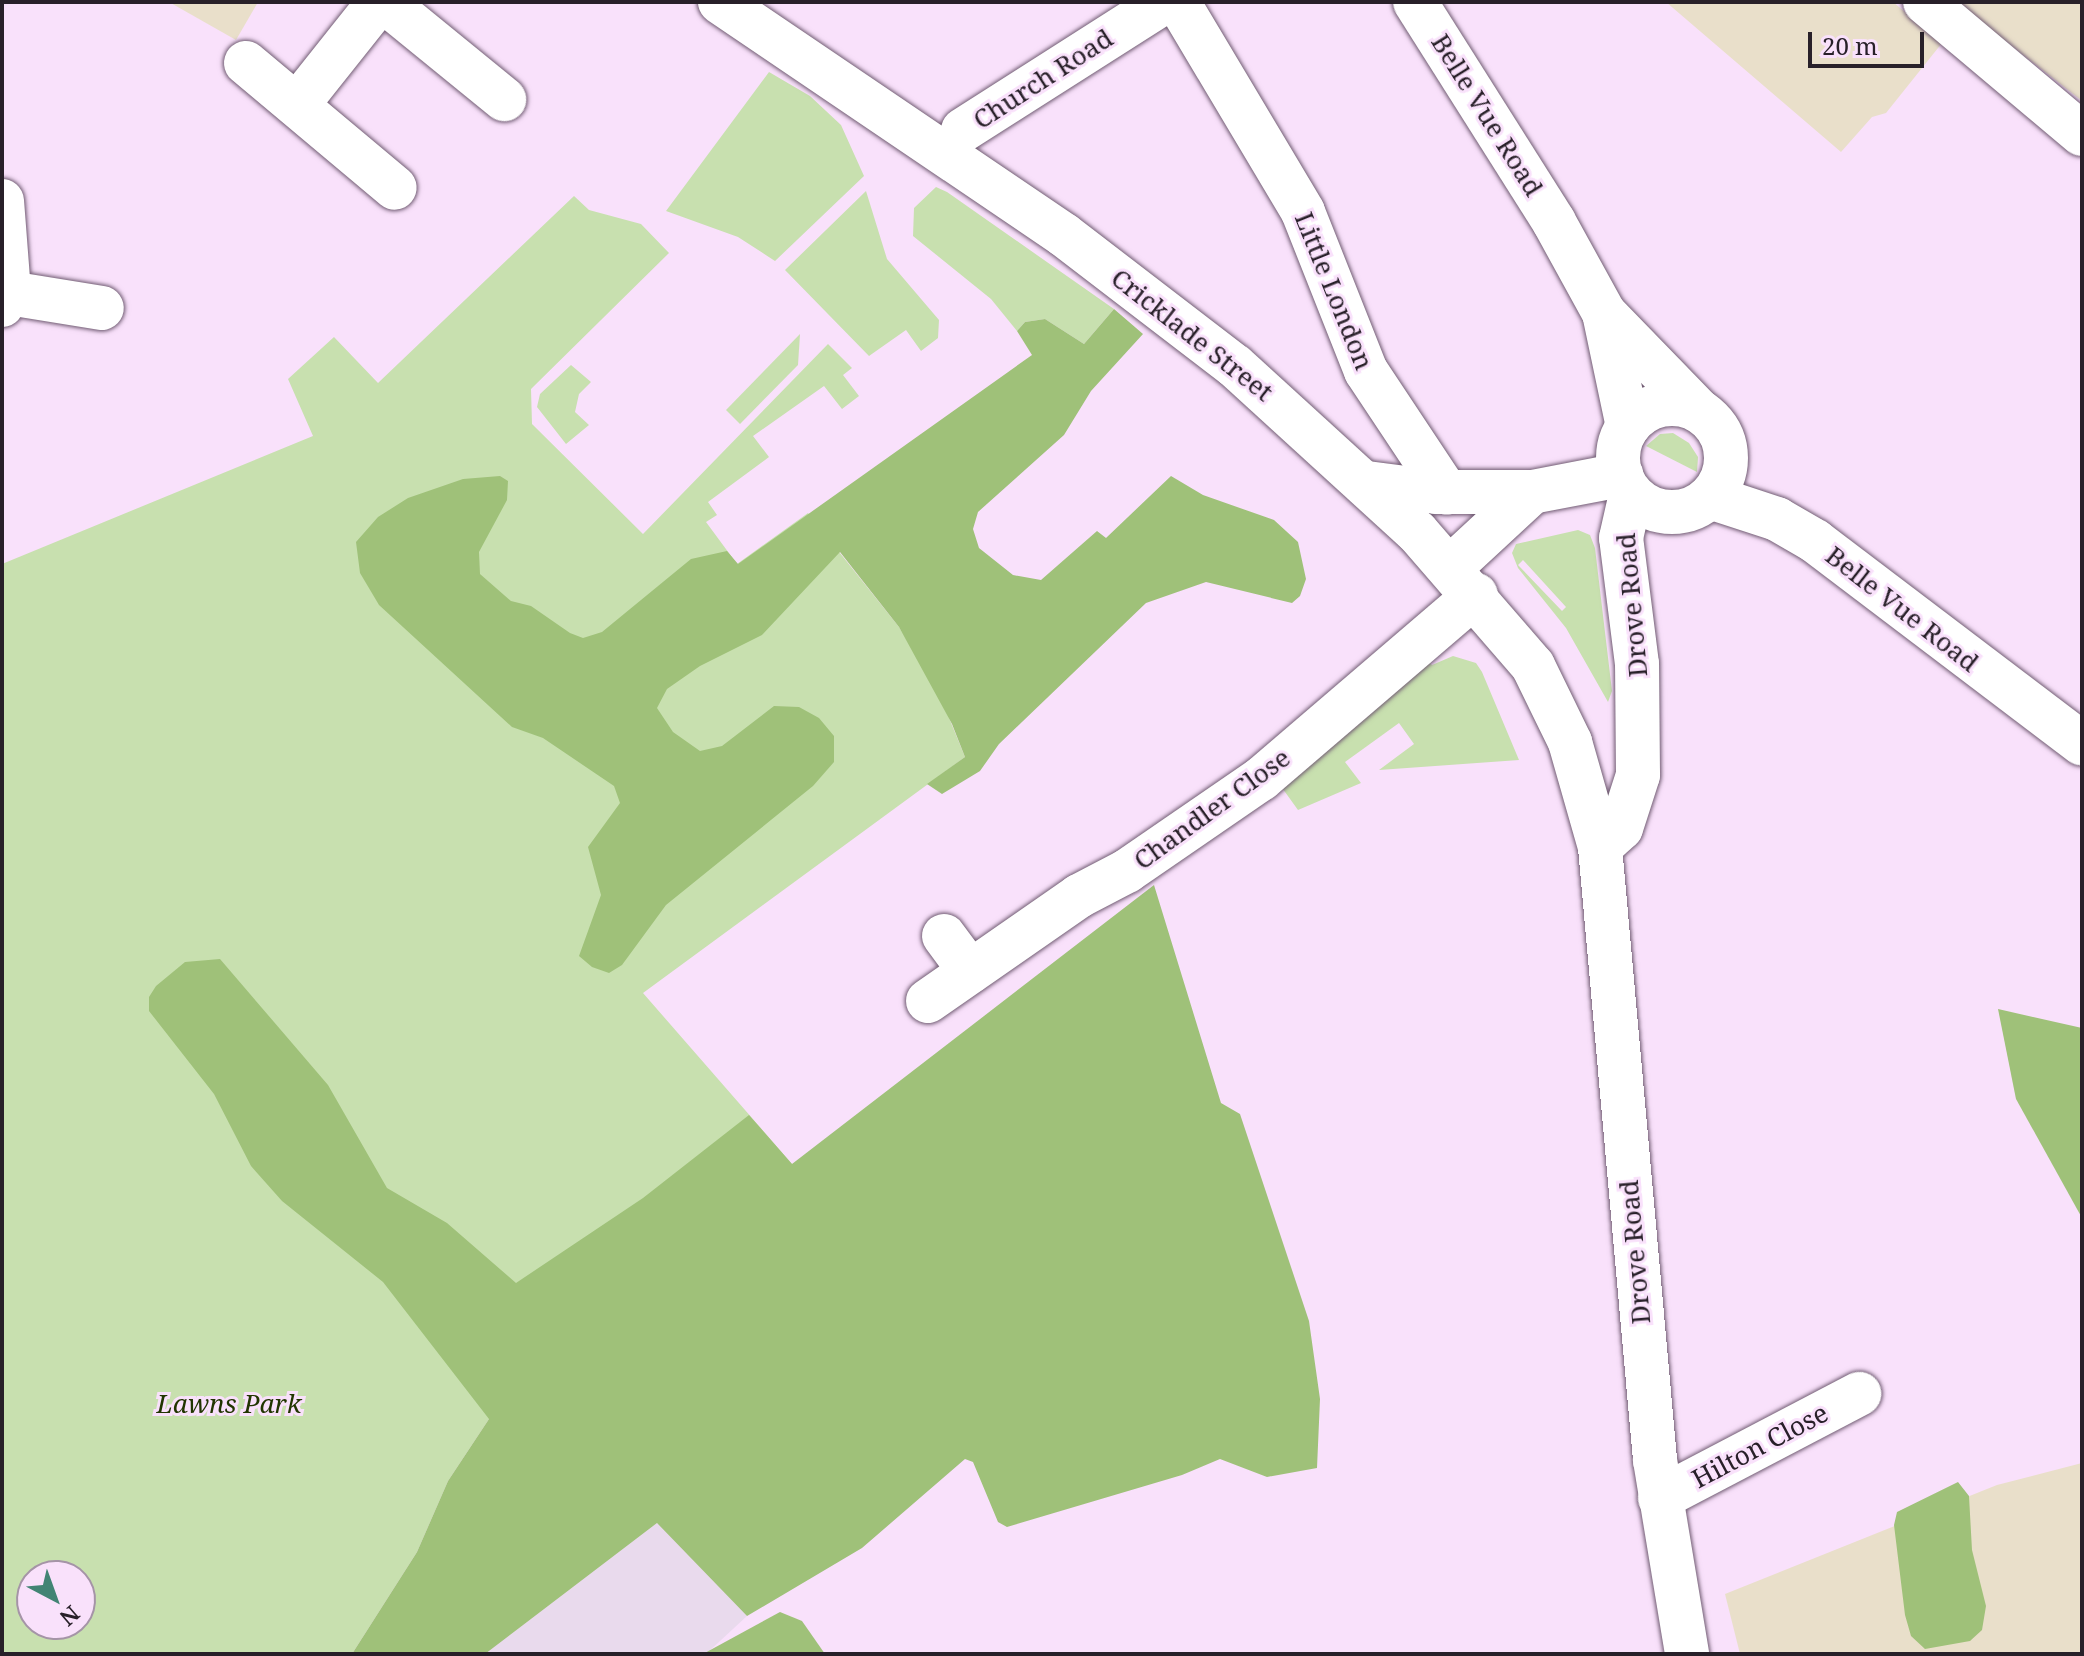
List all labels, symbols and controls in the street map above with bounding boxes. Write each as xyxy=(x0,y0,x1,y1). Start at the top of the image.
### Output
scale bar xyxy=(1812,16,1928,66)
street label: Church Road xyxy=(967,22,1119,136)
street label: Belle Vue Road xyxy=(1425,28,1549,202)
text: 20 m xyxy=(1822,29,1878,62)
street label: Little London xyxy=(1288,208,1380,374)
street label: Cricklade Street xyxy=(1105,262,1279,408)
street label: Drove Road xyxy=(1610,532,1654,678)
street label: Belle Vue Road xyxy=(1819,540,1985,678)
street label: Chandler Close xyxy=(1128,742,1296,876)
street label: Drove Road xyxy=(1613,1179,1657,1325)
park label: Lawns Park xyxy=(156,1388,302,1420)
street label: Hilton Close xyxy=(1687,1397,1833,1495)
north arrow xyxy=(16,1560,96,1640)
text: N xyxy=(54,1600,87,1634)

